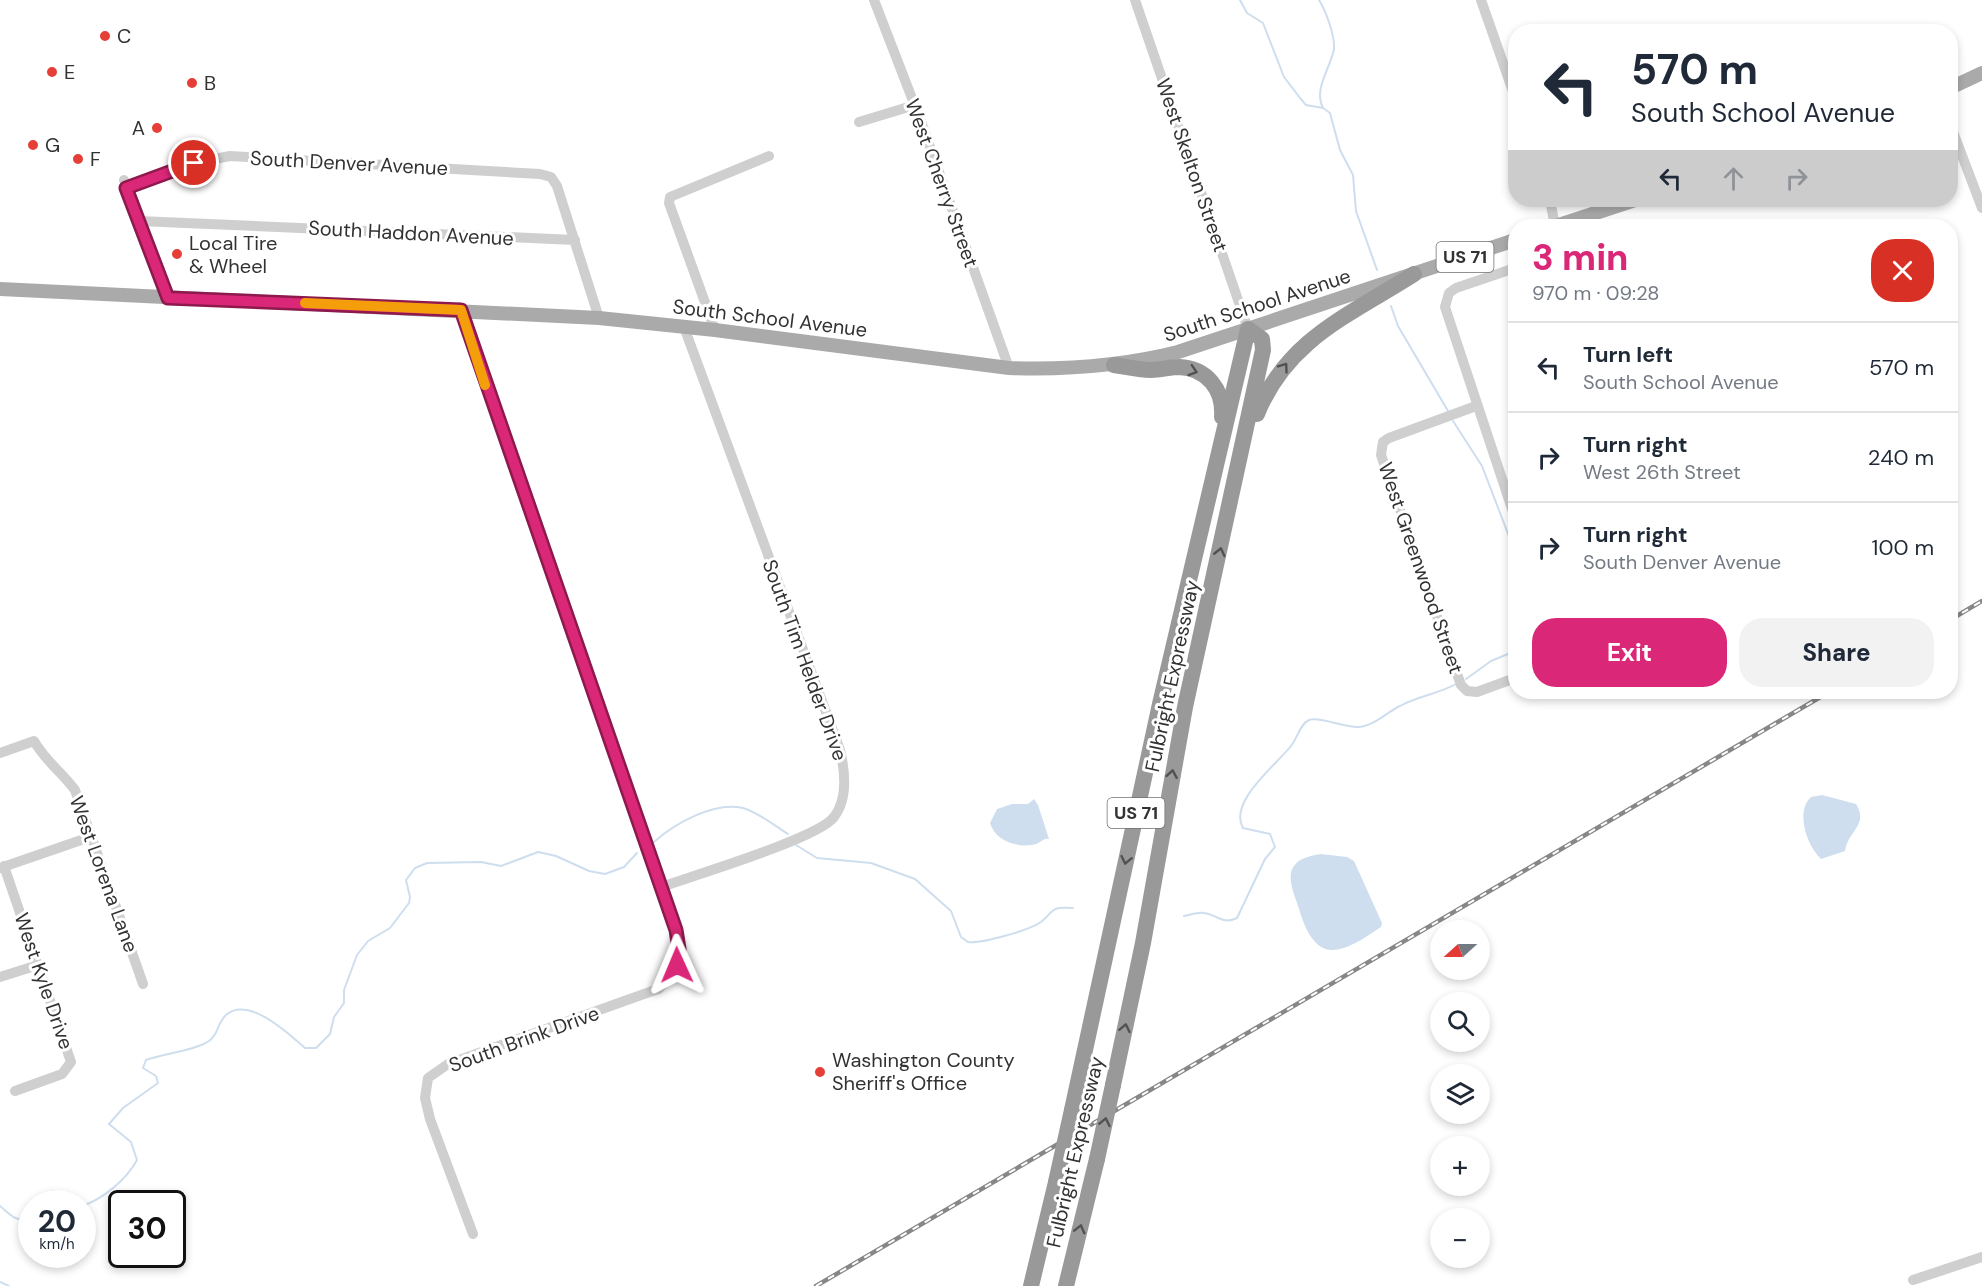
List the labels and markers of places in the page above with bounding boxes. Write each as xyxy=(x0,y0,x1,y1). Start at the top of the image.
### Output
place label: C xyxy=(117,23,131,49)
marker: C xyxy=(98,29,112,43)
place label: E xyxy=(64,59,75,85)
marker: E xyxy=(45,65,59,79)
place label: B xyxy=(204,70,216,96)
marker: B xyxy=(185,76,199,90)
place label: A xyxy=(132,115,145,141)
marker: A xyxy=(150,121,164,135)
place label: G xyxy=(45,132,60,158)
pin xyxy=(168,137,219,188)
marker: G xyxy=(26,138,40,152)
place label: F xyxy=(90,146,101,172)
marker: F xyxy=(71,152,85,166)
place label: Local Tire & Wheel xyxy=(189,230,277,279)
marker: Local Tire & Wheel xyxy=(170,247,184,261)
place label: Washington County Sheriff's Office xyxy=(832,1047,1015,1096)
marker: Washington County Sheriff's Office xyxy=(813,1065,827,1079)

